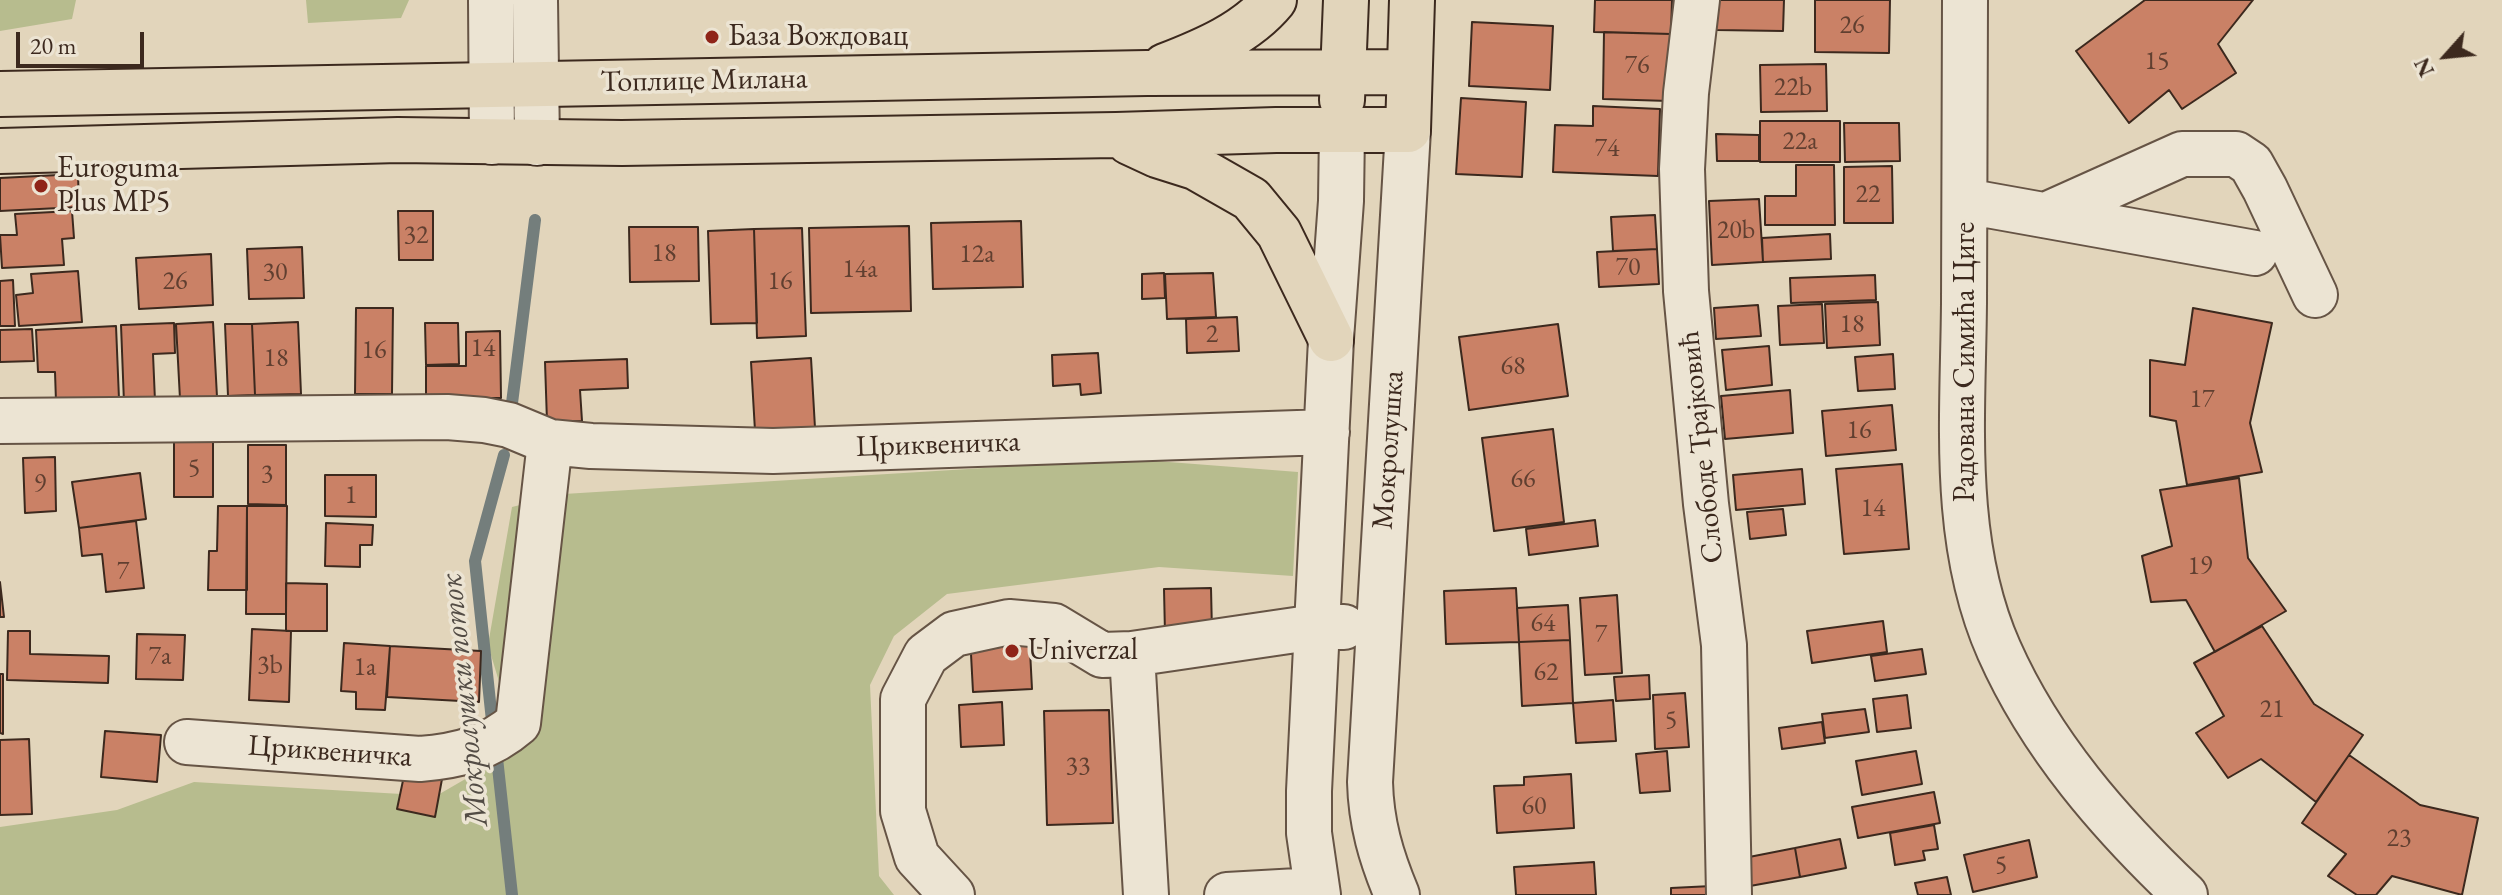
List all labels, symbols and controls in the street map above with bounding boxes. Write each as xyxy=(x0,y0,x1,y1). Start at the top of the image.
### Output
house number: 26 xyxy=(1840,10,1864,42)
scale bar xyxy=(20,16,148,66)
north arrow xyxy=(2406,16,2486,96)
place label: База Вождовац xyxy=(728,19,908,55)
marker: База Вождовац xyxy=(703,28,721,46)
text: 20 m xyxy=(30,30,77,61)
house number: 15 xyxy=(2145,46,2169,78)
house number: 76 xyxy=(1625,50,1649,82)
text: N xyxy=(2407,53,2441,82)
street label: Топлице Милана xyxy=(600,61,808,101)
house number: 22b xyxy=(1774,72,1812,104)
house number: 22a xyxy=(1782,126,1818,158)
house number: 74 xyxy=(1595,133,1619,165)
place label: Euroguma Plus MP5 xyxy=(57,151,179,222)
marker: Euroguma Plus MP5 xyxy=(32,177,50,195)
house number: 22 xyxy=(1856,179,1880,211)
house number: 20b xyxy=(1717,215,1755,247)
house number: 32 xyxy=(404,220,428,252)
street label: Радована Симића Циге xyxy=(1948,222,1984,502)
house number: 18 xyxy=(652,238,676,270)
house number: 12a xyxy=(959,239,995,271)
house number: 70 xyxy=(1616,252,1640,284)
house number: 14a xyxy=(842,254,878,286)
house number: 30 xyxy=(263,257,287,289)
house number: 26 xyxy=(163,266,187,298)
house number: 16 xyxy=(768,266,792,298)
house number: 18 xyxy=(1840,309,1864,341)
house number: 2 xyxy=(1206,319,1218,351)
street label: Слободе Трајковић xyxy=(1672,329,1732,565)
house number: 14 xyxy=(471,333,495,365)
house number: 16 xyxy=(362,335,386,367)
house number: 18 xyxy=(264,343,288,375)
house number: 68 xyxy=(1501,351,1525,383)
street label: Мокролушка xyxy=(1365,369,1413,531)
house number: 17 xyxy=(2190,384,2214,416)
house number: 16 xyxy=(1847,415,1871,447)
street label: Цриквеничка xyxy=(855,424,1021,466)
house number: 5 xyxy=(188,453,200,485)
house number: 3 xyxy=(261,459,273,491)
house number: 66 xyxy=(1511,464,1535,496)
house number: 9 xyxy=(34,469,46,501)
house number: 1 xyxy=(345,480,357,512)
house number: 14 xyxy=(1861,493,1885,525)
house number: 19 xyxy=(2188,551,2212,583)
house number: 7 xyxy=(117,556,129,588)
water label: Мокролушки поток xyxy=(433,572,497,828)
house number: 64 xyxy=(1531,608,1555,640)
house number: 7 xyxy=(1595,619,1607,651)
place label: Univerzal xyxy=(1028,633,1138,669)
house number: 7a xyxy=(149,641,171,673)
marker: Univerzal xyxy=(1003,642,1021,660)
house number: 3b xyxy=(257,650,283,682)
house number: 1a xyxy=(354,652,376,684)
house number: 62 xyxy=(1534,657,1558,689)
house number: 21 xyxy=(2260,694,2284,726)
house number: 5 xyxy=(1665,705,1677,737)
street label: Цриквеничка xyxy=(247,728,413,776)
house number: 33 xyxy=(1066,751,1090,783)
house number: 60 xyxy=(1522,791,1546,823)
house number: 23 xyxy=(2387,823,2411,855)
house number: 5 xyxy=(1995,850,2007,882)

